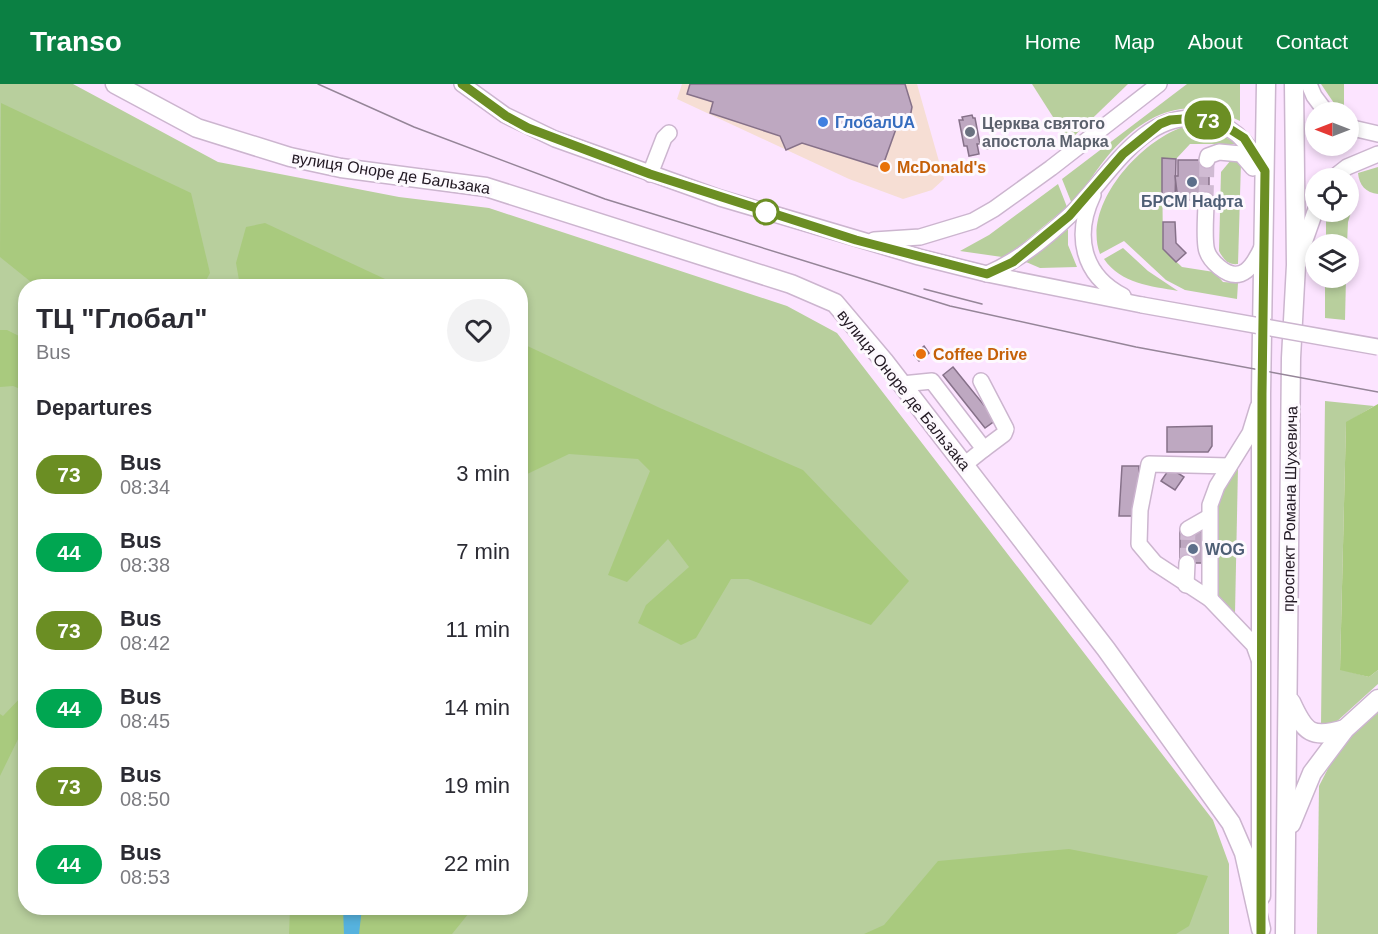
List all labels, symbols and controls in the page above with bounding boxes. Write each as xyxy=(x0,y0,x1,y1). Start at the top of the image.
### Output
text: Transo xyxy=(30,26,122,57)
text: Home xyxy=(1025,30,1081,53)
text: Map xyxy=(1114,30,1155,53)
text: About xyxy=(1188,30,1243,53)
text: Contact xyxy=(1276,30,1348,53)
line badge: 73 xyxy=(1181,100,1235,140)
north arrow xyxy=(1305,102,1359,156)
map controls xyxy=(1305,102,1359,288)
text: 73 xyxy=(1196,109,1220,132)
place label: ГлобалUA xyxy=(835,114,916,131)
marker: ГлобалUA xyxy=(816,115,830,129)
place label: Церква святого апостола Марка xyxy=(982,115,1109,150)
marker: Церква святого апостола Марка xyxy=(963,125,977,139)
street label: вулиця Оноре де Бальзака xyxy=(290,149,492,197)
place label: McDonald's xyxy=(897,159,986,176)
marker: McDonald's xyxy=(878,160,892,174)
button: locate xyxy=(1305,168,1359,222)
marker: БРСМ Нафта xyxy=(1185,175,1199,189)
place label: БРСМ Нафта xyxy=(1141,193,1243,210)
unlabelled marker xyxy=(753,199,779,225)
button: layers xyxy=(1305,234,1359,288)
button: heart xyxy=(447,299,510,362)
text: ТЦ "Глобал" xyxy=(36,303,208,334)
street label: вулиця Оноре де Бальзака xyxy=(834,307,974,474)
text: Bus xyxy=(36,341,70,363)
place label: Coffee Drive xyxy=(933,346,1027,363)
marker: Coffee Drive xyxy=(914,347,928,361)
text: Departures xyxy=(36,395,152,420)
street label: проспект Романа Шухевича xyxy=(1280,406,1300,612)
text: Bus xyxy=(120,450,162,475)
text: 3 min xyxy=(456,461,510,486)
text: 73 xyxy=(57,463,81,486)
text: 08:34 xyxy=(120,476,170,498)
text: Bus xyxy=(120,528,162,553)
text: 7 min xyxy=(456,539,510,564)
text: 44 xyxy=(57,541,81,564)
place label: WOG xyxy=(1205,541,1245,558)
marker: WOG xyxy=(1186,542,1200,556)
text: 08:38 xyxy=(120,554,170,576)
text: Bus xyxy=(120,606,162,631)
text: 11 min xyxy=(446,617,510,642)
text: 73 xyxy=(57,619,81,642)
text: 08:42 xyxy=(120,632,170,654)
text: Bus xyxy=(120,684,162,709)
text: 14 min xyxy=(444,695,510,720)
text: 44 xyxy=(57,697,81,720)
text: 08:45 xyxy=(120,710,170,732)
text: Bus xyxy=(120,762,162,787)
text: 19 min xyxy=(444,773,510,798)
text: 73 xyxy=(57,775,81,798)
text: 08:50 xyxy=(120,788,170,810)
text: Bus xyxy=(120,840,162,865)
text: 22 min xyxy=(444,851,510,876)
text: 44 xyxy=(57,853,81,876)
text: 08:53 xyxy=(120,866,170,888)

